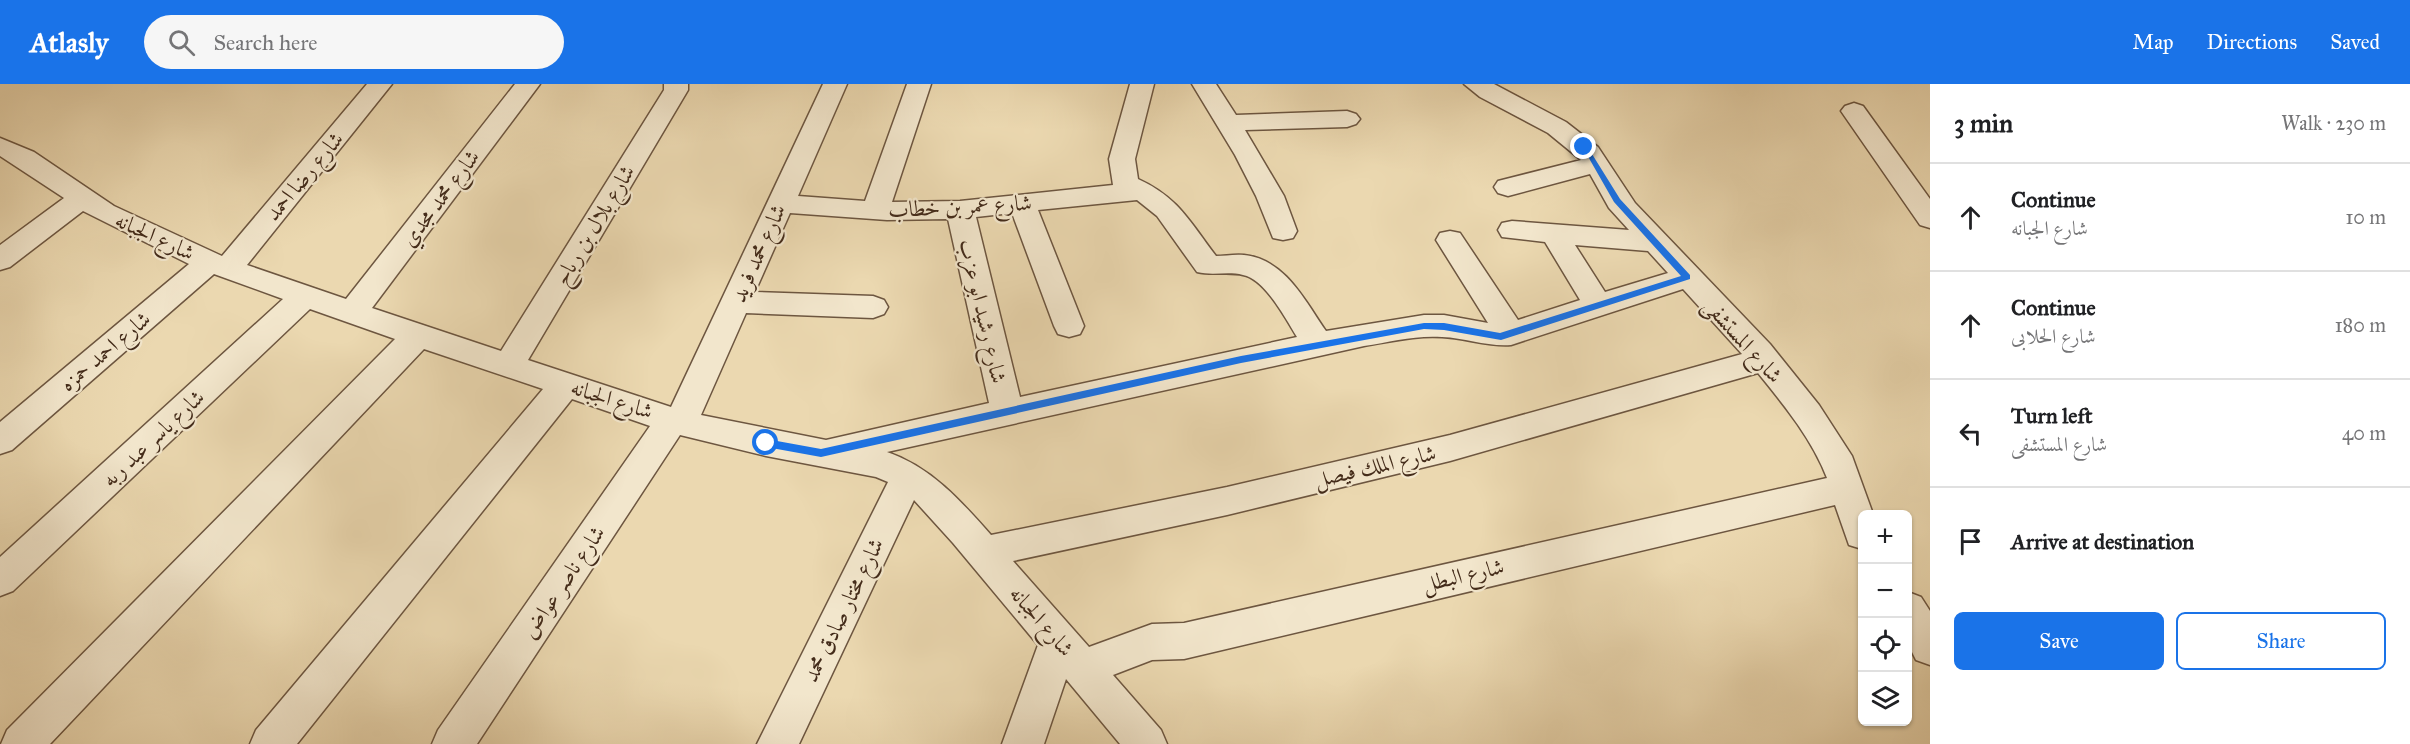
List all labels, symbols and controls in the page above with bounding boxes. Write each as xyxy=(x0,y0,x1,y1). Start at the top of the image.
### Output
search box xyxy=(144,15,564,69)
text: Atlasly xyxy=(30,25,108,60)
icon: search xyxy=(165,26,198,59)
text: Search here xyxy=(213,29,317,56)
text: Map xyxy=(2133,29,2174,55)
text: Directions xyxy=(2207,29,2297,55)
text: Saved xyxy=(2330,29,2380,55)
text: 3 min xyxy=(1954,107,2013,139)
text: Walk · 230 m xyxy=(2281,111,2386,135)
street label: شارع رضا احمد xyxy=(259,126,353,229)
route end xyxy=(1570,133,1596,159)
street label: شارع محمد مجدي xyxy=(395,144,489,255)
street label: شارع بلال بن رباح xyxy=(547,160,646,293)
text: Continue xyxy=(2011,186,2096,213)
street label: شارع عمر بن خطاب xyxy=(887,189,1033,228)
street label: شارع محمد فريد xyxy=(724,200,796,308)
icon: ahead xyxy=(1954,201,1987,234)
text: 10 m xyxy=(2345,205,2386,229)
street label: شارع الجبانه xyxy=(109,206,199,271)
text: شارع الجبانه xyxy=(2011,216,2088,240)
street label: شارع رشيد ابو عزب xyxy=(948,236,1013,387)
street label: شارع المستشفى xyxy=(1694,292,1788,392)
text: Continue xyxy=(2011,294,2096,321)
street label: شارع احمد حمزه xyxy=(54,305,159,401)
icon: ahead xyxy=(1954,309,1987,342)
text: 180 m xyxy=(2335,313,2386,337)
text: شارع الحلابى xyxy=(2011,324,2096,348)
street label: شارع الجبانه xyxy=(566,373,656,430)
street label: شارع ياسر عبد ربه xyxy=(96,384,213,496)
text: Turn left xyxy=(2011,402,2093,429)
icon: left xyxy=(1954,417,1987,450)
text: 40 m xyxy=(2342,421,2386,445)
route start xyxy=(752,429,778,455)
text: شارع المستشفى xyxy=(2011,432,2107,456)
street label: شارع الملك فيصل xyxy=(1311,439,1440,498)
map controls xyxy=(1858,510,1912,726)
button: + xyxy=(1858,510,1912,564)
street label: شارع ناصر عواض xyxy=(515,520,615,646)
icon: arrive xyxy=(1954,525,1987,558)
text: Arrive at destination xyxy=(2011,528,2194,555)
street label: شارع مختار صادق محمد xyxy=(797,534,894,689)
street label: شارع البطل xyxy=(1419,552,1508,602)
button: − xyxy=(1858,564,1912,618)
street label: شارع الجبانه xyxy=(1000,580,1080,665)
button: Save xyxy=(1954,612,2164,670)
button: Share xyxy=(2176,612,2386,670)
button: locate xyxy=(1858,618,1912,672)
button: layers xyxy=(1858,672,1912,726)

